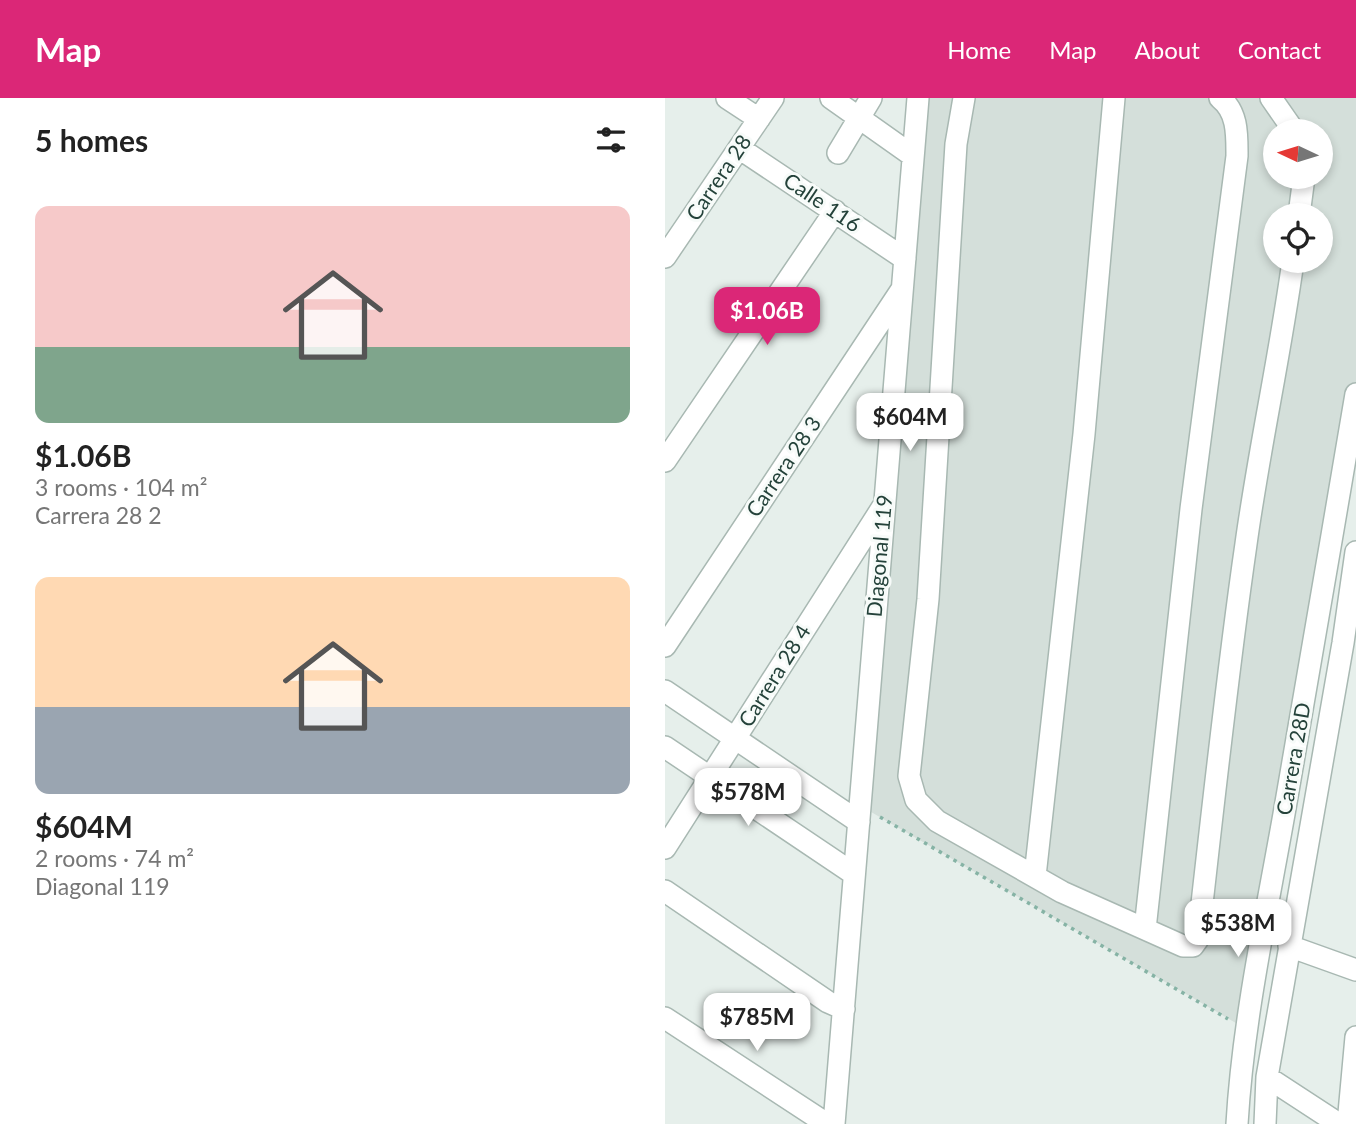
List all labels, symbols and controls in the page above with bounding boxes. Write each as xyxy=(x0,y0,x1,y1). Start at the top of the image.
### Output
text: Map xyxy=(35,29,101,69)
text: Home xyxy=(947,35,1011,64)
text: Map xyxy=(1049,35,1097,64)
text: About xyxy=(1135,35,1200,64)
text: Contact xyxy=(1238,35,1321,64)
north arrow xyxy=(1263,119,1333,189)
map controls xyxy=(1263,119,1333,273)
icon: filters xyxy=(592,121,630,159)
text: 5 homes xyxy=(35,122,148,158)
street label: Carrera 28 xyxy=(680,130,756,225)
street label: Calle 116 xyxy=(780,167,866,237)
button: locate xyxy=(1263,203,1333,273)
icon: home xyxy=(270,252,396,378)
pin: $1.06B xyxy=(710,288,824,347)
text: $1.06B xyxy=(730,296,804,324)
pin: $604M xyxy=(861,394,959,453)
text: $604M xyxy=(872,402,948,430)
street label: Carrera 28 3 xyxy=(740,411,825,521)
text: $1.06B xyxy=(35,437,131,473)
text: 3 rooms · 104 m² xyxy=(35,473,207,501)
street label: Diagonal 119 xyxy=(861,494,896,618)
text: Carrera 28 2 xyxy=(35,501,162,529)
street label: Carrera 28 4 xyxy=(732,620,815,731)
icon: home xyxy=(270,623,396,749)
street label: Carrera 28D xyxy=(1270,700,1315,817)
pin: $578M xyxy=(699,768,797,828)
text: $578M xyxy=(710,777,786,805)
text: $604M xyxy=(35,808,133,844)
text: 2 rooms · 74 m² xyxy=(35,844,194,872)
text: Diagonal 119 xyxy=(35,872,170,900)
pin: $538M xyxy=(1189,900,1287,959)
text: $538M xyxy=(1200,908,1276,936)
pin: $785M xyxy=(708,993,806,1053)
text: $785M xyxy=(719,1002,795,1030)

